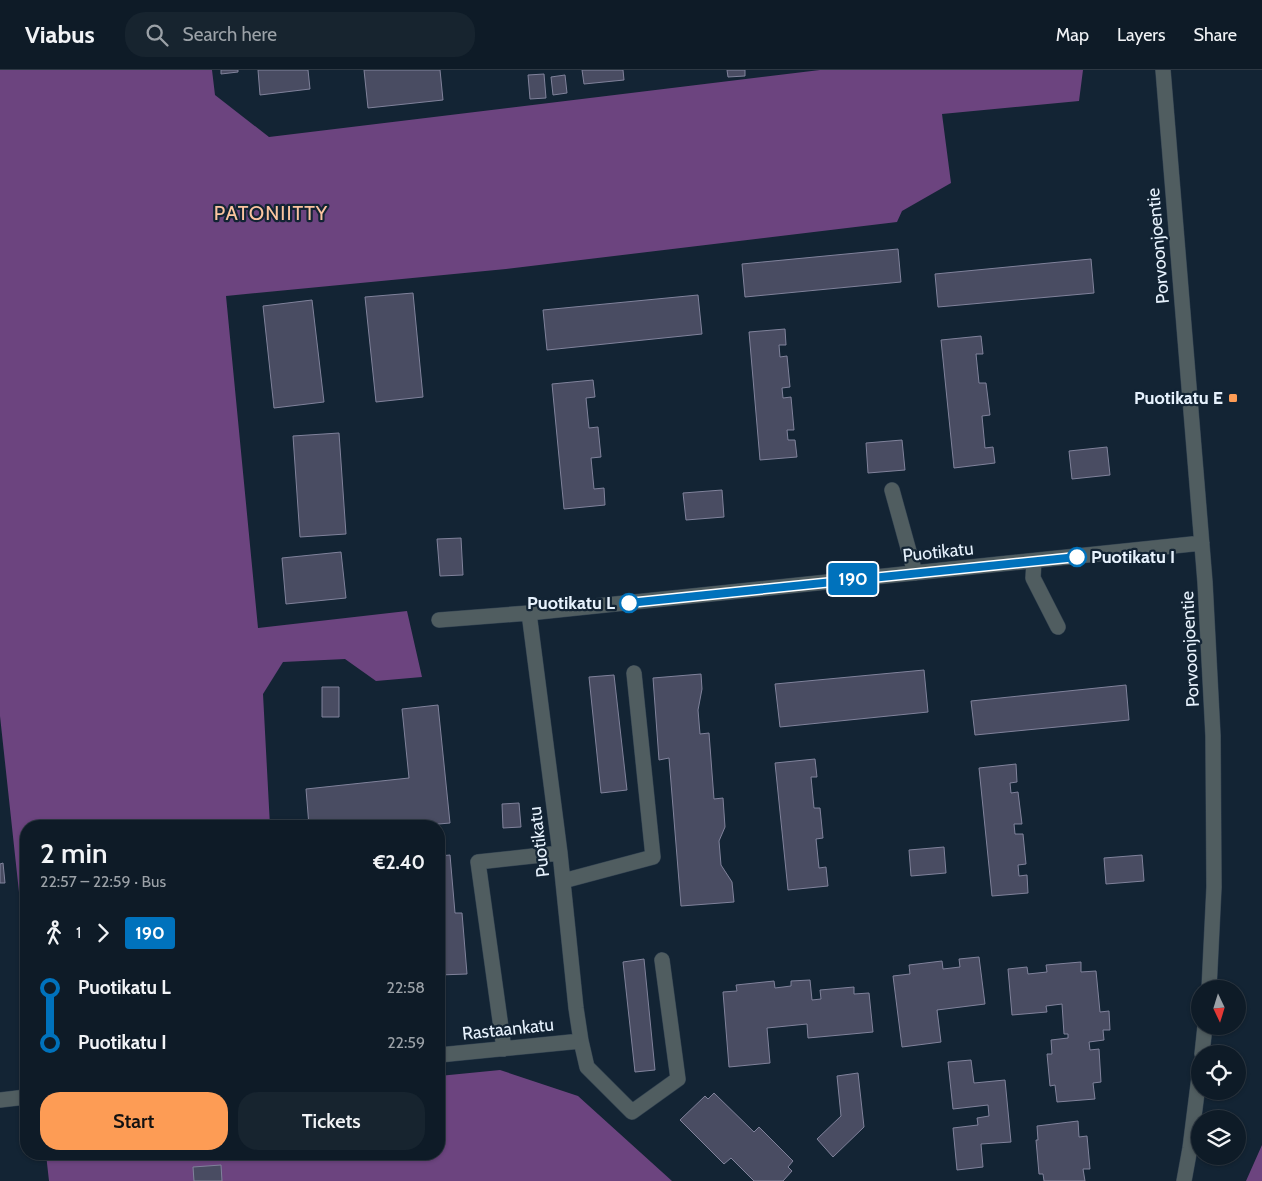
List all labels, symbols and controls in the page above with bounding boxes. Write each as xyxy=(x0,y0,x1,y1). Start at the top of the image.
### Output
search box xyxy=(125,12,475,57)
text: Viabus xyxy=(25,20,95,49)
icon: search xyxy=(143,21,171,49)
text: Search here xyxy=(183,23,277,46)
text: Map xyxy=(1056,24,1089,46)
text: Layers xyxy=(1117,24,1166,46)
text: Share xyxy=(1194,24,1237,46)
street label: Porvoonjoentie xyxy=(1142,187,1174,305)
district label: PATONIITTY xyxy=(214,201,328,225)
place label: Puotikatu E xyxy=(1134,387,1223,409)
marker: Puotikatu E xyxy=(1227,392,1239,404)
street label: Puotikatu xyxy=(901,537,975,567)
place label: Puotikatu I xyxy=(1091,546,1175,568)
marker: Puotikatu I xyxy=(1067,547,1087,567)
line badge: 190 xyxy=(824,563,882,595)
text: 190 xyxy=(838,568,868,590)
street label: Porvoonjoentie xyxy=(1176,590,1204,708)
place label: Puotikatu L xyxy=(527,592,615,614)
marker: Puotikatu L xyxy=(619,593,639,613)
street label: Puotikatu xyxy=(524,805,554,879)
text: 2 min xyxy=(40,836,107,870)
text: €2.40 xyxy=(373,851,425,874)
text: 22:57 – 22:59 · Bus xyxy=(40,872,166,891)
icon: walk xyxy=(40,919,68,947)
icon: forward xyxy=(89,919,117,947)
text: 190 xyxy=(135,922,165,944)
text: 1 xyxy=(76,923,81,942)
text: Puotikatu L xyxy=(78,976,171,999)
text: 22:58 xyxy=(387,978,425,997)
north arrow xyxy=(1191,980,1246,1035)
map controls xyxy=(1191,980,1246,1165)
street label: Rastaankatu xyxy=(461,1013,555,1045)
text: Puotikatu I xyxy=(78,1031,167,1054)
text: 22:59 xyxy=(387,1033,425,1052)
button: locate xyxy=(1191,1045,1246,1100)
button: Start xyxy=(40,1092,228,1150)
button: Tickets xyxy=(238,1092,425,1150)
button: layers xyxy=(1191,1110,1246,1165)

